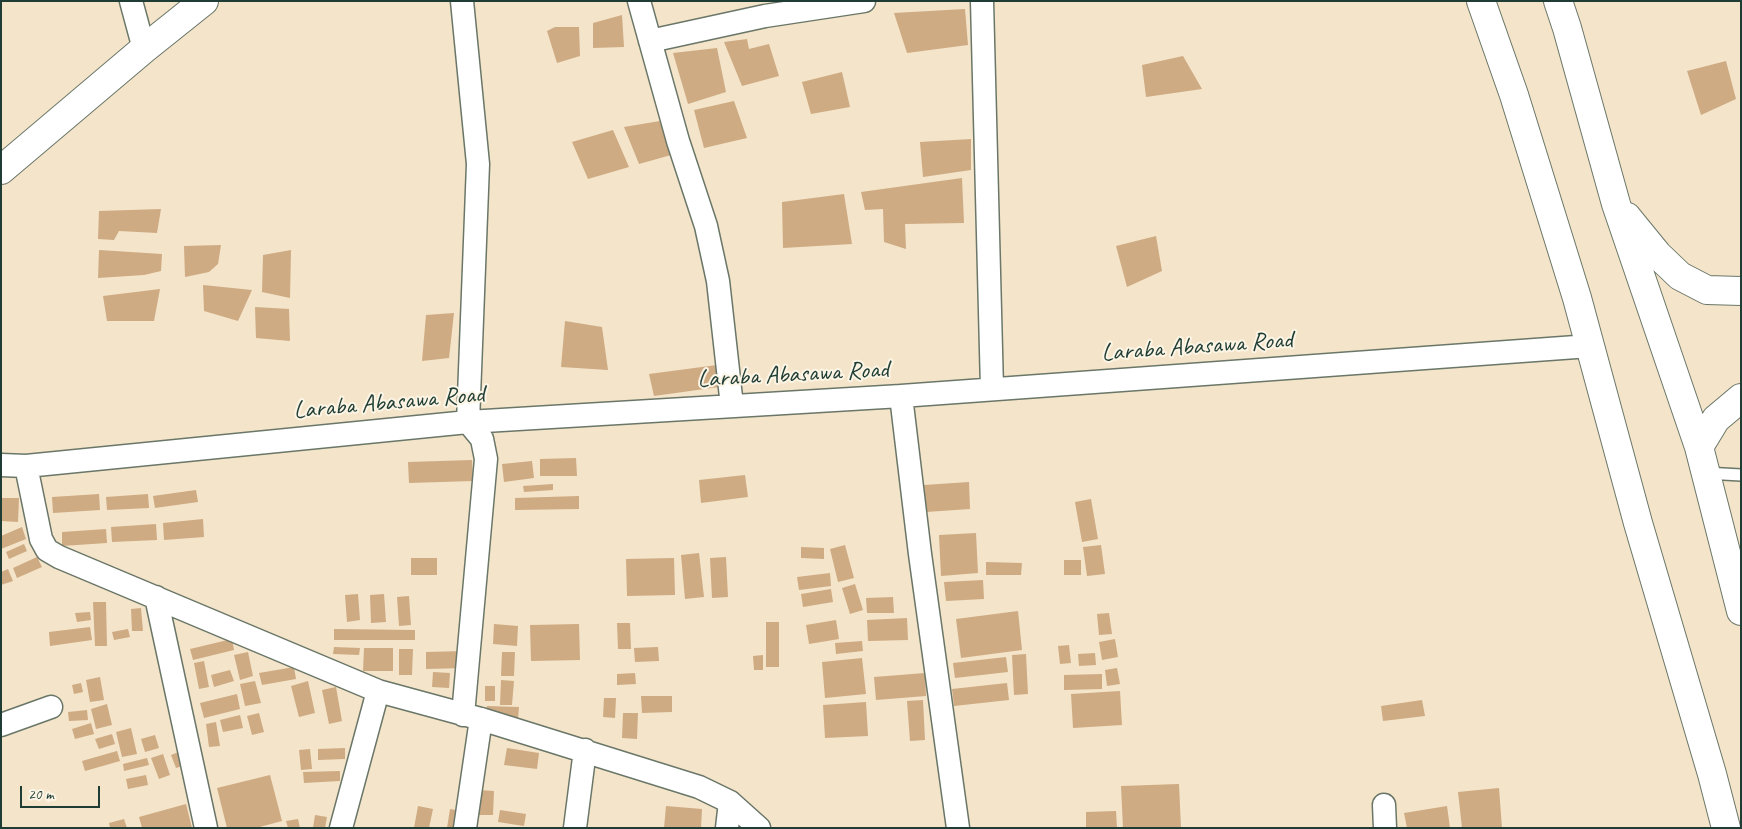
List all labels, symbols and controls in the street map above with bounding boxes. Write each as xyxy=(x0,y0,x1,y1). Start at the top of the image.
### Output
street label: Laraba Abasawa Road xyxy=(1100,325,1294,369)
street label: Laraba Abasawa Road xyxy=(697,355,889,395)
street label: Laraba Abasawa Road xyxy=(292,380,486,426)
scale bar xyxy=(22,776,102,808)
text: 20 m xyxy=(28,785,54,804)

